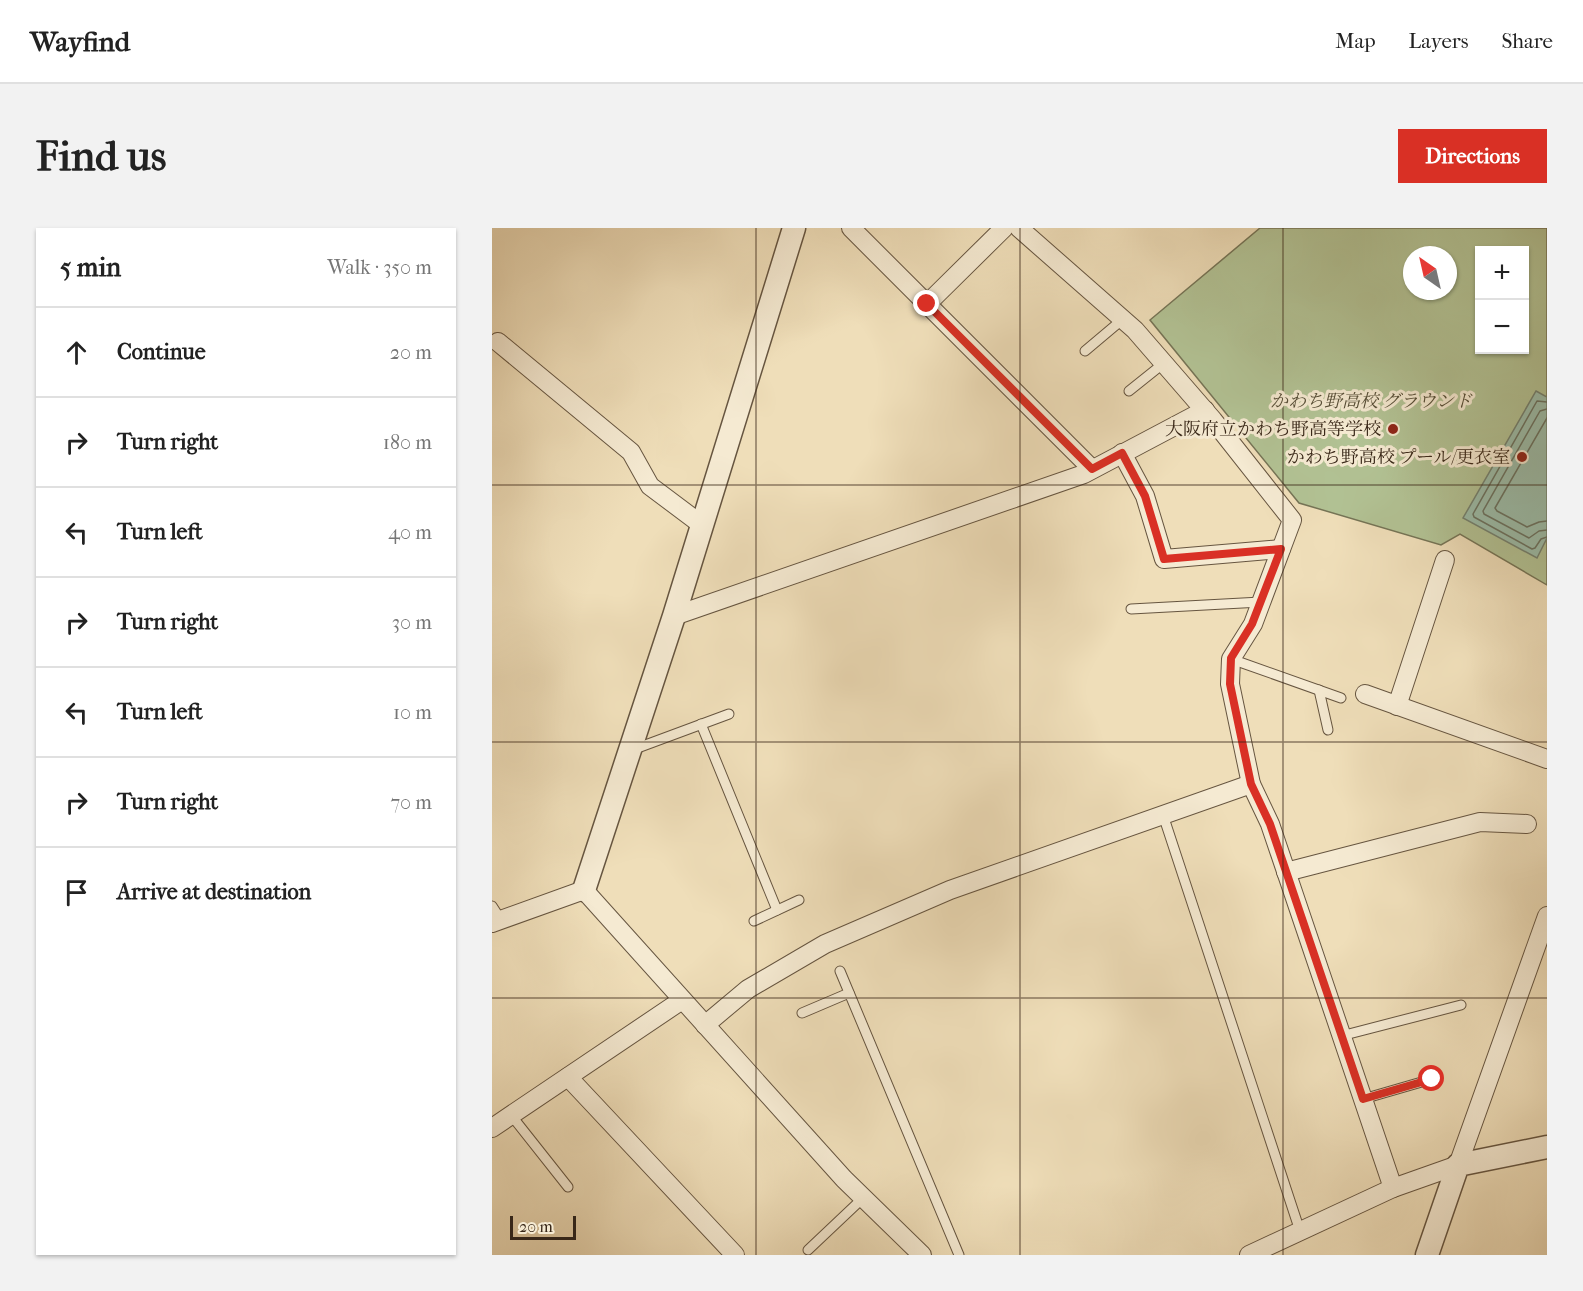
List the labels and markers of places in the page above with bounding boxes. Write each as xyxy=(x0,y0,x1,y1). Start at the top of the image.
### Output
place label: 大阪府立かわち野高等学校 xyxy=(1165,419,1381,440)
marker: 大阪府立かわち野高等学校 xyxy=(1386,422,1400,436)
place label: かわち野高校 プール/更衣室 xyxy=(1287,447,1510,468)
marker: かわち野高校 プール/更衣室 xyxy=(1515,450,1529,464)

